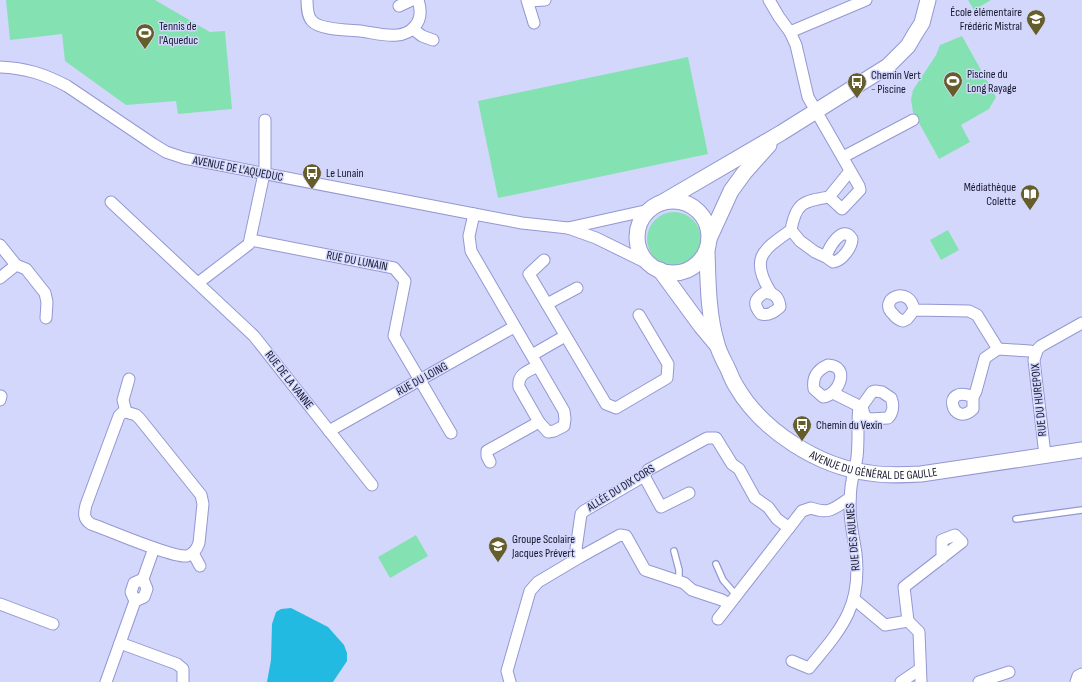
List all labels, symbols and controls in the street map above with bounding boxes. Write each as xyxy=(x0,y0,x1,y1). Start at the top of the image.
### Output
place label: École élémentaire Frédéric Mistral xyxy=(950,5,1022,34)
school or university icon: École élémentaire Frédéric Mistral xyxy=(1025,8,1047,36)
place label: Tennis de l'Aqueduc xyxy=(159,19,198,48)
sports icon: Tennis de l'Aqueduc xyxy=(134,22,156,50)
place label: Piscine du Long Rayage xyxy=(967,67,1017,96)
place label: Chemin Vert - Piscine xyxy=(871,68,921,97)
sports icon: Piscine du Long Rayage xyxy=(942,70,964,98)
bus stop icon: Chemin Vert - Piscine xyxy=(846,71,868,99)
street label: AVENUE DE L'AQUEDUC xyxy=(190,153,285,185)
bus stop icon: Le Lunain xyxy=(301,162,323,190)
place label: Le Lunain xyxy=(326,166,364,181)
place label: Médiathèque Colette xyxy=(964,180,1016,209)
library icon: Médiathèque Colette xyxy=(1019,183,1041,211)
street label: RUE DU LUNAIN xyxy=(325,248,389,274)
street label: RUE DE LA VANNE xyxy=(262,348,316,412)
street label: RUE DU LOING xyxy=(394,359,450,399)
street label: RUE DU HUREPOIX xyxy=(1028,362,1050,437)
bus stop icon: Chemin du Vexin xyxy=(791,414,813,442)
place label: Chemin du Vexin xyxy=(816,418,882,433)
street label: AVENUE DU GÉNÉRAL DE GAULLE xyxy=(806,447,938,483)
street label: ALLÉE DU DIX CORS xyxy=(583,461,658,515)
street label: RUE DES AULNES xyxy=(843,503,863,571)
place label: Groupe Scolaire Jacques Prévert xyxy=(511,532,575,561)
school or university icon: Groupe Scolaire Jacques Prévert xyxy=(487,535,509,563)

